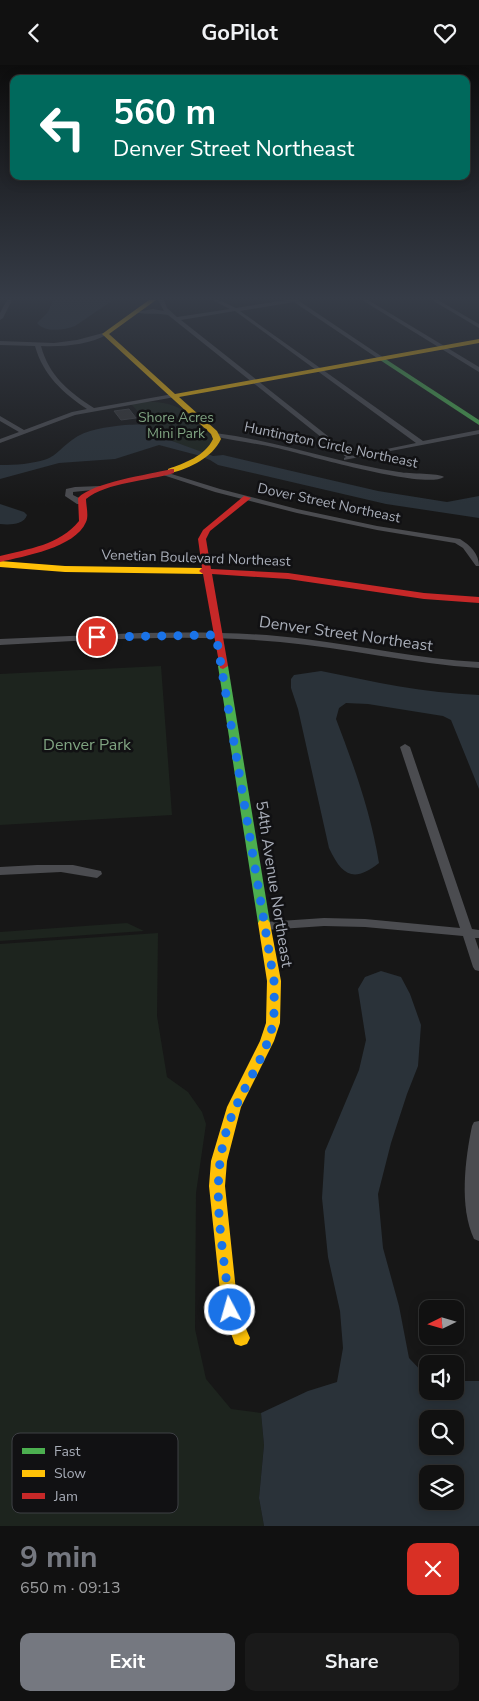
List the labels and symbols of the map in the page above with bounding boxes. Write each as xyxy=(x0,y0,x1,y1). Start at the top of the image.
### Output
park label: Shore Acres Mini Park xyxy=(138,408,214,443)
street label: Huntington Circle Northeast xyxy=(242,417,420,473)
street label: Dover Street Northeast xyxy=(256,479,402,527)
street label: Venetian Boulevard Northeast xyxy=(100,545,291,571)
street label: Denver Street Northeast xyxy=(258,611,435,657)
pin xyxy=(76,616,118,658)
park label: Denver Park xyxy=(43,734,132,756)
street label: 54th Avenue Northeast xyxy=(250,799,298,969)
position arrow xyxy=(203,1283,255,1335)
north arrow xyxy=(419,1300,464,1345)
legend xyxy=(12,1433,178,1513)
text: Fast xyxy=(54,1442,80,1461)
text: Slow xyxy=(54,1464,86,1483)
text: Jam xyxy=(53,1487,78,1506)

